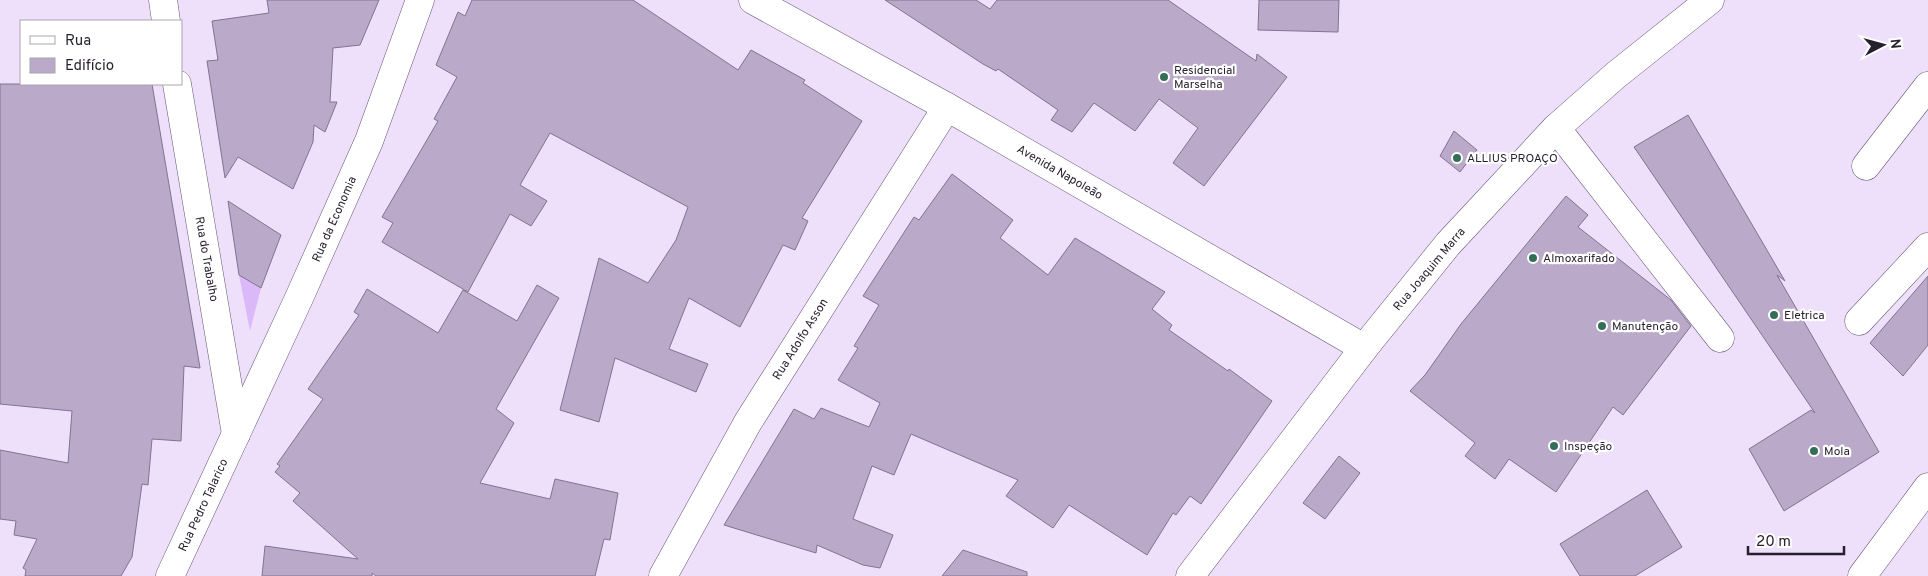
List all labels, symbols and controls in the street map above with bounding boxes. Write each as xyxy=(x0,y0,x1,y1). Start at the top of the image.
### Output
legend xyxy=(20,20,182,85)
north arrow xyxy=(1858,20,1908,70)
text: Rua xyxy=(65,32,91,51)
text: N xyxy=(1885,38,1903,50)
text: Edifício xyxy=(65,57,114,76)
place label: Residencial Marselha xyxy=(1174,63,1235,93)
marker: Residencial Marselha xyxy=(1158,71,1170,83)
street label: Avenida Napoleão xyxy=(1014,142,1106,204)
place label: ALLIUS PROAÇO xyxy=(1467,151,1558,167)
marker: ALLIUS PROAÇO xyxy=(1451,152,1463,164)
street label: Rua da Economia xyxy=(309,174,361,265)
street label: Rua do Trabalho xyxy=(191,215,221,303)
street label: Rua Joaquim Marra xyxy=(1390,225,1469,315)
place label: Almoxarifado xyxy=(1543,251,1615,267)
marker: Almoxarifado xyxy=(1527,252,1539,264)
street label: Rua Adolfo Asson xyxy=(769,296,832,383)
place label: Eletrica xyxy=(1784,308,1825,324)
marker: Eletrica xyxy=(1768,309,1780,321)
place label: Manutenção xyxy=(1612,319,1678,335)
marker: Manutenção xyxy=(1596,320,1608,332)
place label: Inspeção xyxy=(1564,439,1613,455)
marker: Inspeção xyxy=(1548,440,1560,452)
place label: Mola xyxy=(1824,444,1850,460)
marker: Mola xyxy=(1808,445,1820,457)
street label: Rua Pedro Talarico xyxy=(175,456,233,554)
scale bar xyxy=(1748,524,1844,556)
text: 20 m xyxy=(1756,533,1791,552)

